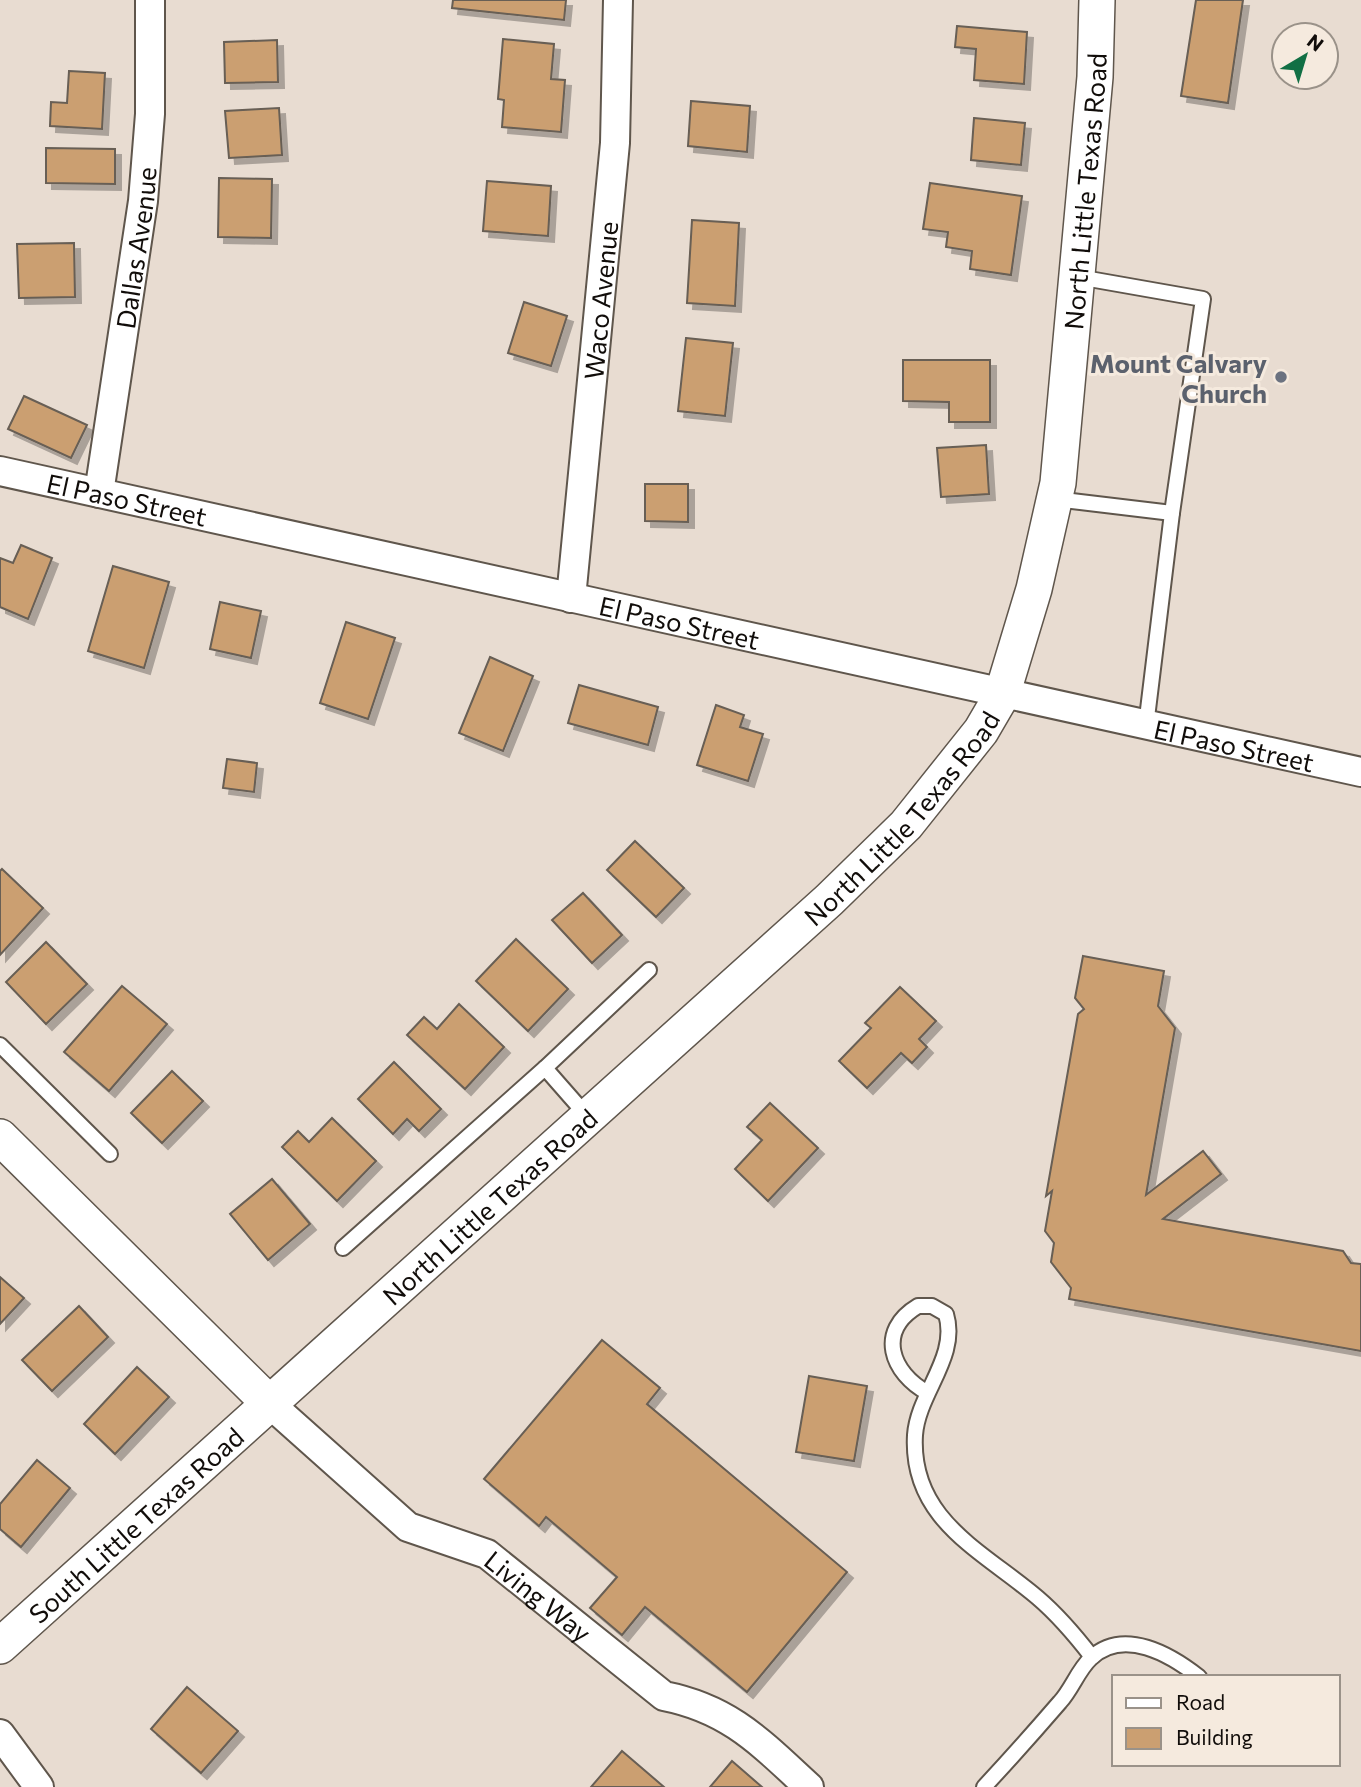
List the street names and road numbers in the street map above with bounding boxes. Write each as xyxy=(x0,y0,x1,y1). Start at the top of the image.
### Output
street label: North Little Texas Road xyxy=(1057,52,1111,331)
street label: Dallas Avenue xyxy=(108,166,161,331)
street label: Waco Avenue xyxy=(577,220,623,381)
street label: El Paso Street xyxy=(44,466,210,531)
street label: El Paso Street xyxy=(597,589,762,655)
street label: North Little Texas Road xyxy=(797,705,1005,931)
street label: El Paso Street xyxy=(1151,712,1317,777)
street label: North Little Texas Road xyxy=(376,1101,603,1310)
street label: South Little Texas Road xyxy=(22,1420,249,1629)
street label: Living Way xyxy=(479,1543,598,1647)

